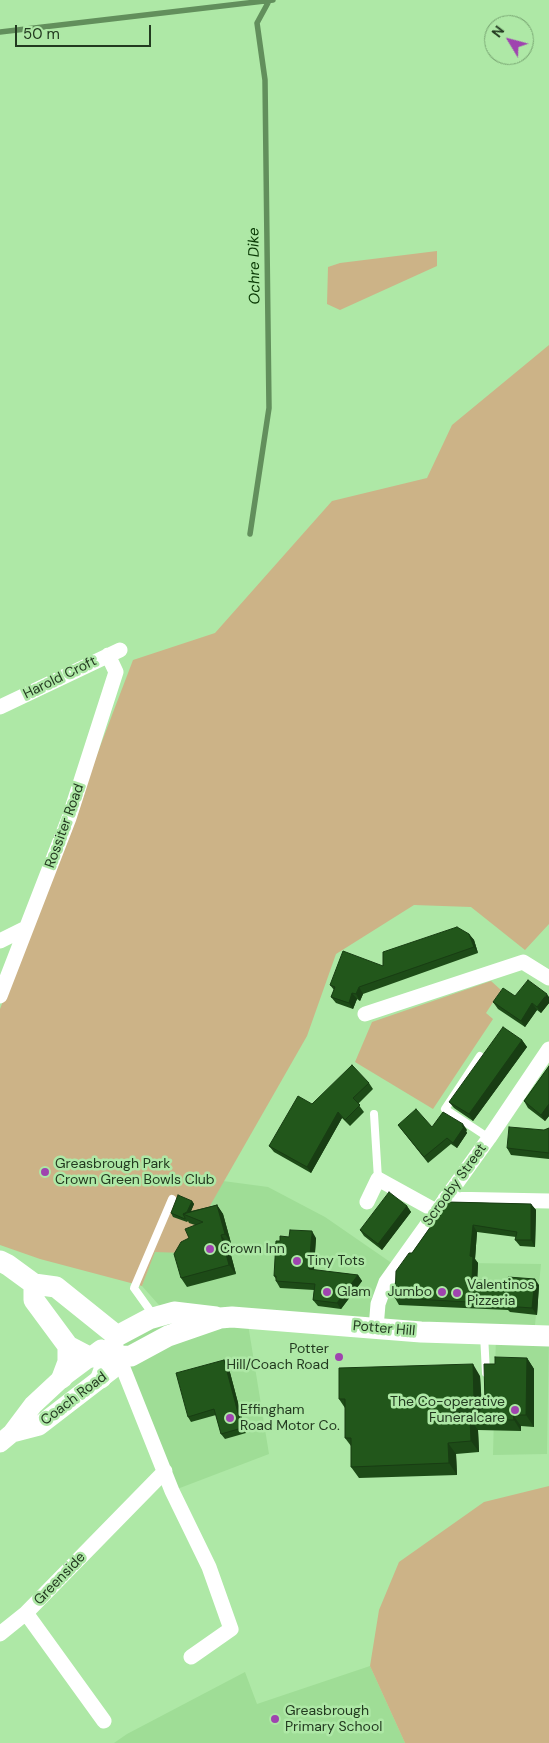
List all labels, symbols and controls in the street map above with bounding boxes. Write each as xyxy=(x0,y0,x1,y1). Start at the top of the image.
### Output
scale bar xyxy=(18,15,154,47)
north arrow xyxy=(484,15,534,65)
text: N xyxy=(488,22,508,41)
text: 50 m xyxy=(23,24,60,44)
water label: Ochre Dike xyxy=(245,227,265,305)
street label: Harold Croft xyxy=(21,653,99,703)
street label: Rossiter Road xyxy=(42,782,88,870)
street label: Scrooby Street xyxy=(420,1141,490,1229)
place label: Greasbrough Park Crown Green Bowls Club xyxy=(55,1156,215,1188)
marker: Greasbrough Park Crown Green Bowls Club xyxy=(39,1166,51,1178)
place label: Crown Inn xyxy=(220,1241,285,1257)
marker: Crown Inn xyxy=(204,1243,216,1255)
place label: Tiny Tots xyxy=(307,1253,365,1269)
marker: Tiny Tots xyxy=(291,1255,303,1267)
place label: Valentinos Pizzeria xyxy=(467,1277,535,1310)
place label: Glam xyxy=(337,1284,371,1300)
place label: Jumbo xyxy=(387,1284,432,1300)
marker: Glam xyxy=(321,1286,333,1298)
marker: Jumbo xyxy=(436,1286,448,1298)
marker: Valentinos Pizzeria xyxy=(451,1287,463,1299)
street label: Potter Hill xyxy=(352,1318,416,1340)
place label: Potter Hill/Coach Road xyxy=(226,1341,329,1374)
marker: Potter Hill/Coach Road xyxy=(333,1351,345,1363)
street label: Coach Road xyxy=(38,1369,110,1429)
place label: The Co-operative Funeralcare xyxy=(390,1394,505,1426)
place label: Effingham Road Motor Co. xyxy=(240,1402,340,1434)
marker: The Co-operative Funeralcare xyxy=(509,1404,521,1416)
marker: Effingham Road Motor Co. xyxy=(224,1412,236,1424)
street label: Greenside xyxy=(31,1549,89,1609)
place label: Greasbrough Primary School xyxy=(285,1703,382,1735)
marker: Greasbrough Primary School xyxy=(269,1713,281,1725)

